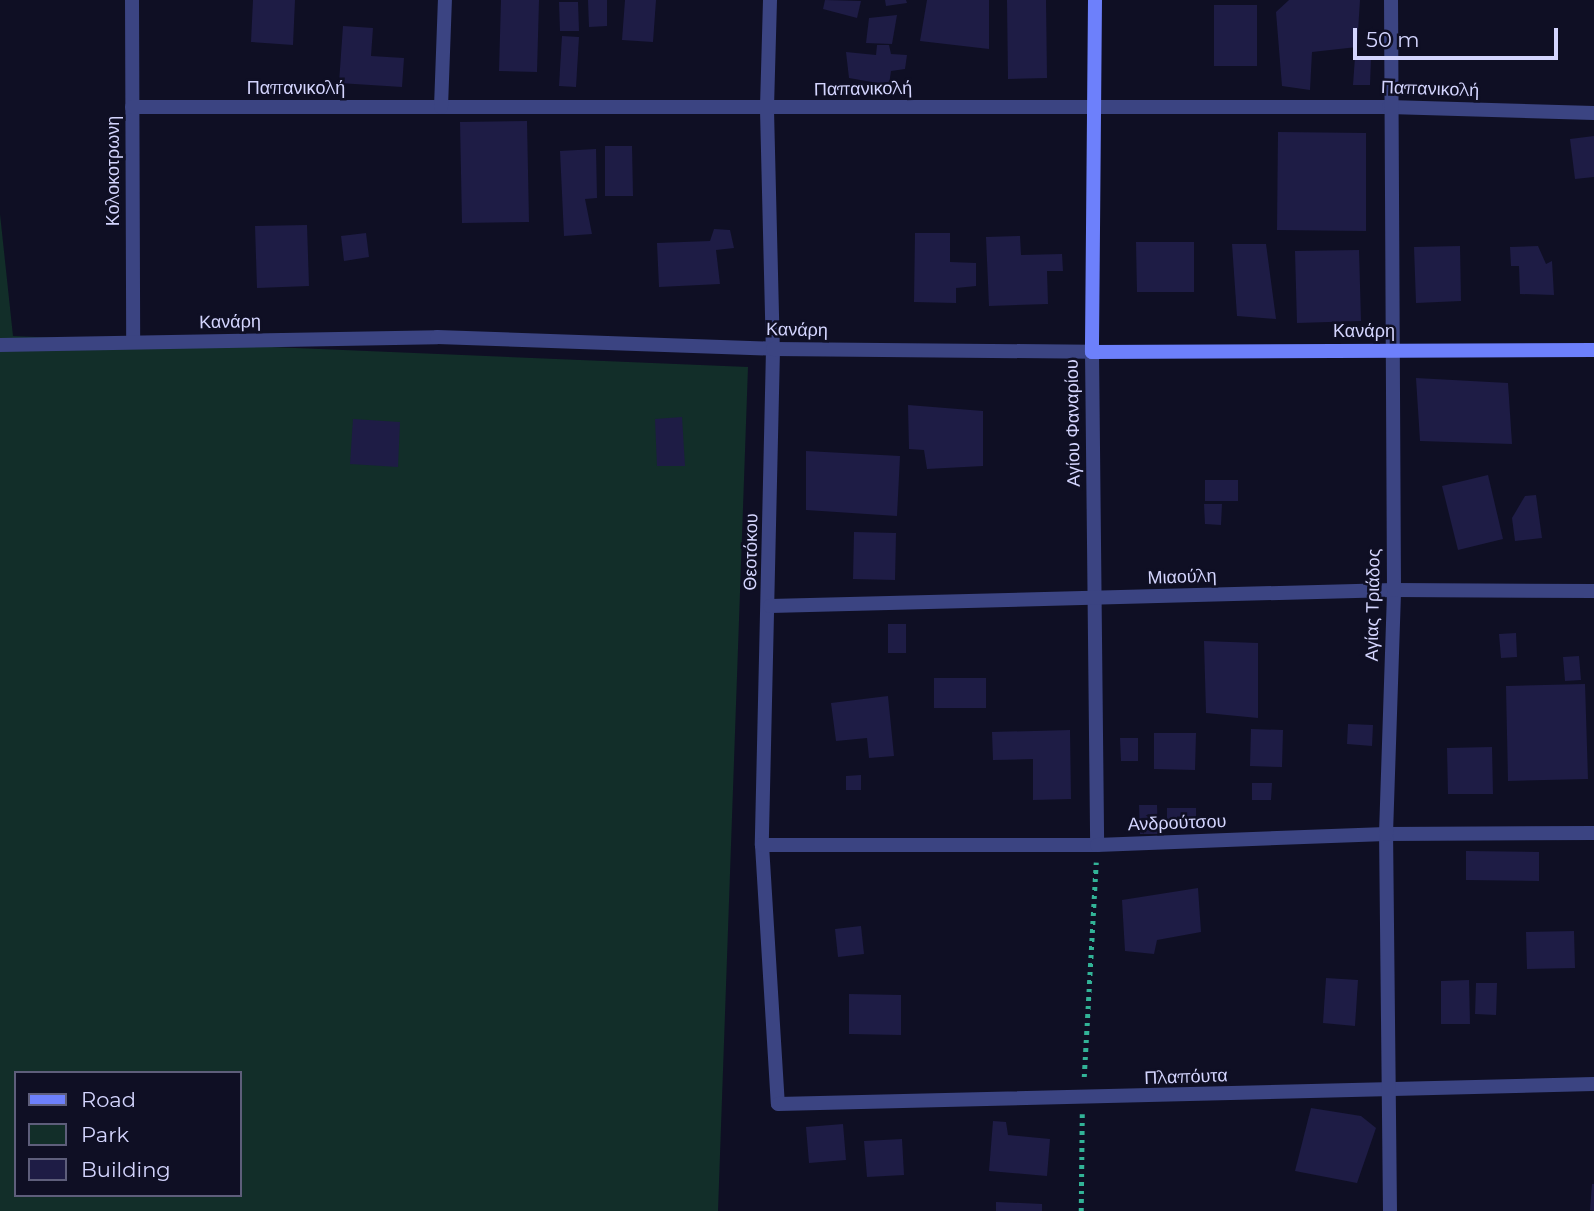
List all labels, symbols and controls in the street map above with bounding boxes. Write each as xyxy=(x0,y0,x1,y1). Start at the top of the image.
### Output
scale bar xyxy=(1356,14,1561,58)
text: 50 m xyxy=(1366,27,1420,52)
street label: Παπανικολή xyxy=(1380,76,1480,102)
street label: Παπανικολή xyxy=(247,77,345,99)
street label: Παπανικολή xyxy=(814,77,912,101)
street label: Κολοκοτρωνη xyxy=(102,116,124,226)
street label: Κανάρη xyxy=(199,311,261,333)
street label: Κανάρη xyxy=(766,319,828,341)
street label: Κανάρη xyxy=(1333,320,1395,342)
street label: Αγίου Φαναρίου xyxy=(1061,359,1085,487)
street label: Θεοτόκου xyxy=(740,513,762,591)
street label: Αγίας Τριάδος xyxy=(1361,548,1385,662)
street label: Μιαούλη xyxy=(1147,565,1217,589)
street label: Ανδρούτσου xyxy=(1127,810,1227,836)
street label: Πλαπόυτα xyxy=(1144,1065,1228,1089)
legend xyxy=(14,1071,242,1197)
text: Road xyxy=(81,1087,136,1112)
text: Park xyxy=(81,1122,129,1147)
text: Building xyxy=(81,1157,171,1182)

